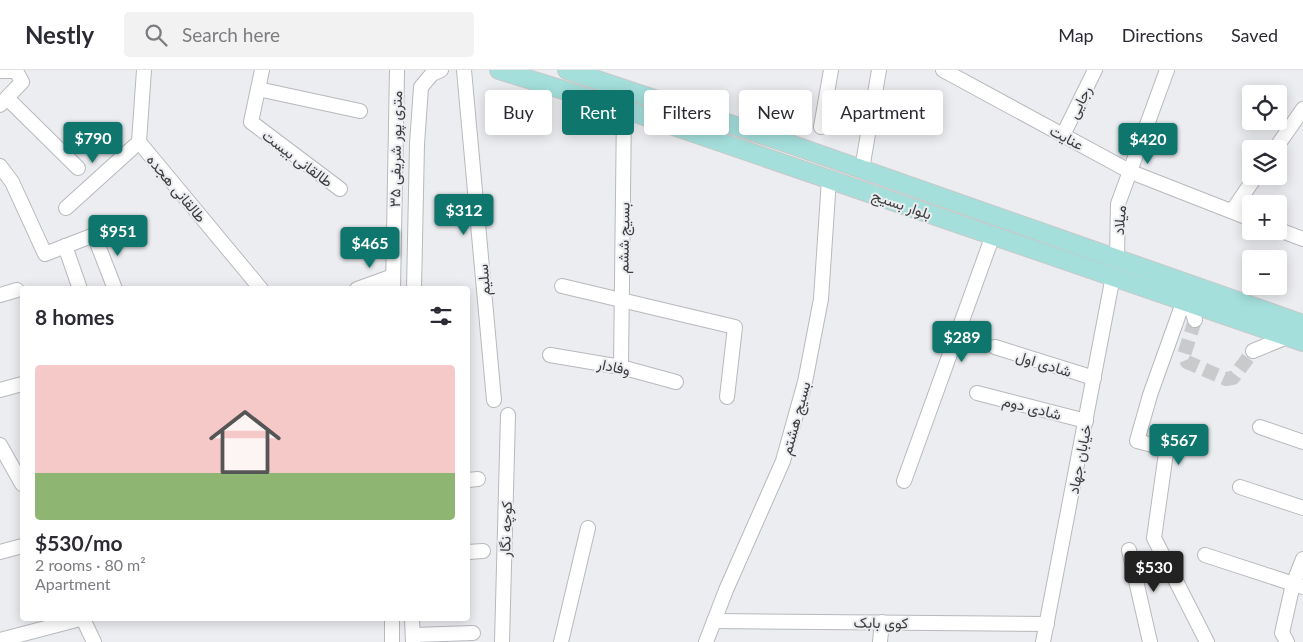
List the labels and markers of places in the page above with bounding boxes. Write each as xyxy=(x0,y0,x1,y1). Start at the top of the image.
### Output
pin: $790 xyxy=(63,122,123,164)
pin: $420 xyxy=(1118,122,1178,165)
pin: $312 xyxy=(434,194,494,236)
pin: $951 xyxy=(88,214,148,257)
pin: $465 xyxy=(340,226,400,269)
pin: $289 xyxy=(932,320,992,363)
pin: $567 xyxy=(1149,424,1209,466)
pin: $530 xyxy=(1124,550,1184,593)

